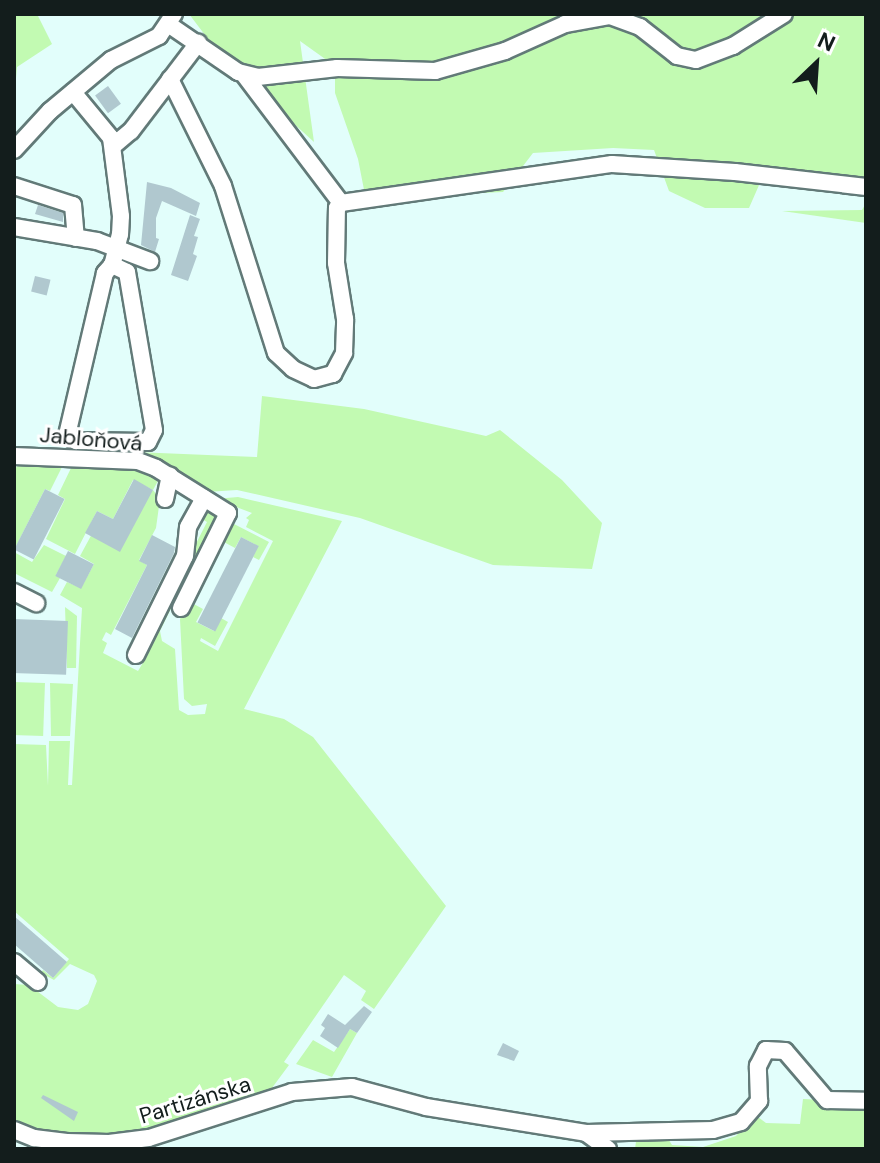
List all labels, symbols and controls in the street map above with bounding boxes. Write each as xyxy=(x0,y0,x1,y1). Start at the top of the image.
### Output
north arrow xyxy=(776,24,856,104)
text: N xyxy=(813,25,840,58)
street label: Jabloňová xyxy=(39,421,143,457)
street label: Partizánska xyxy=(136,1071,254,1129)

